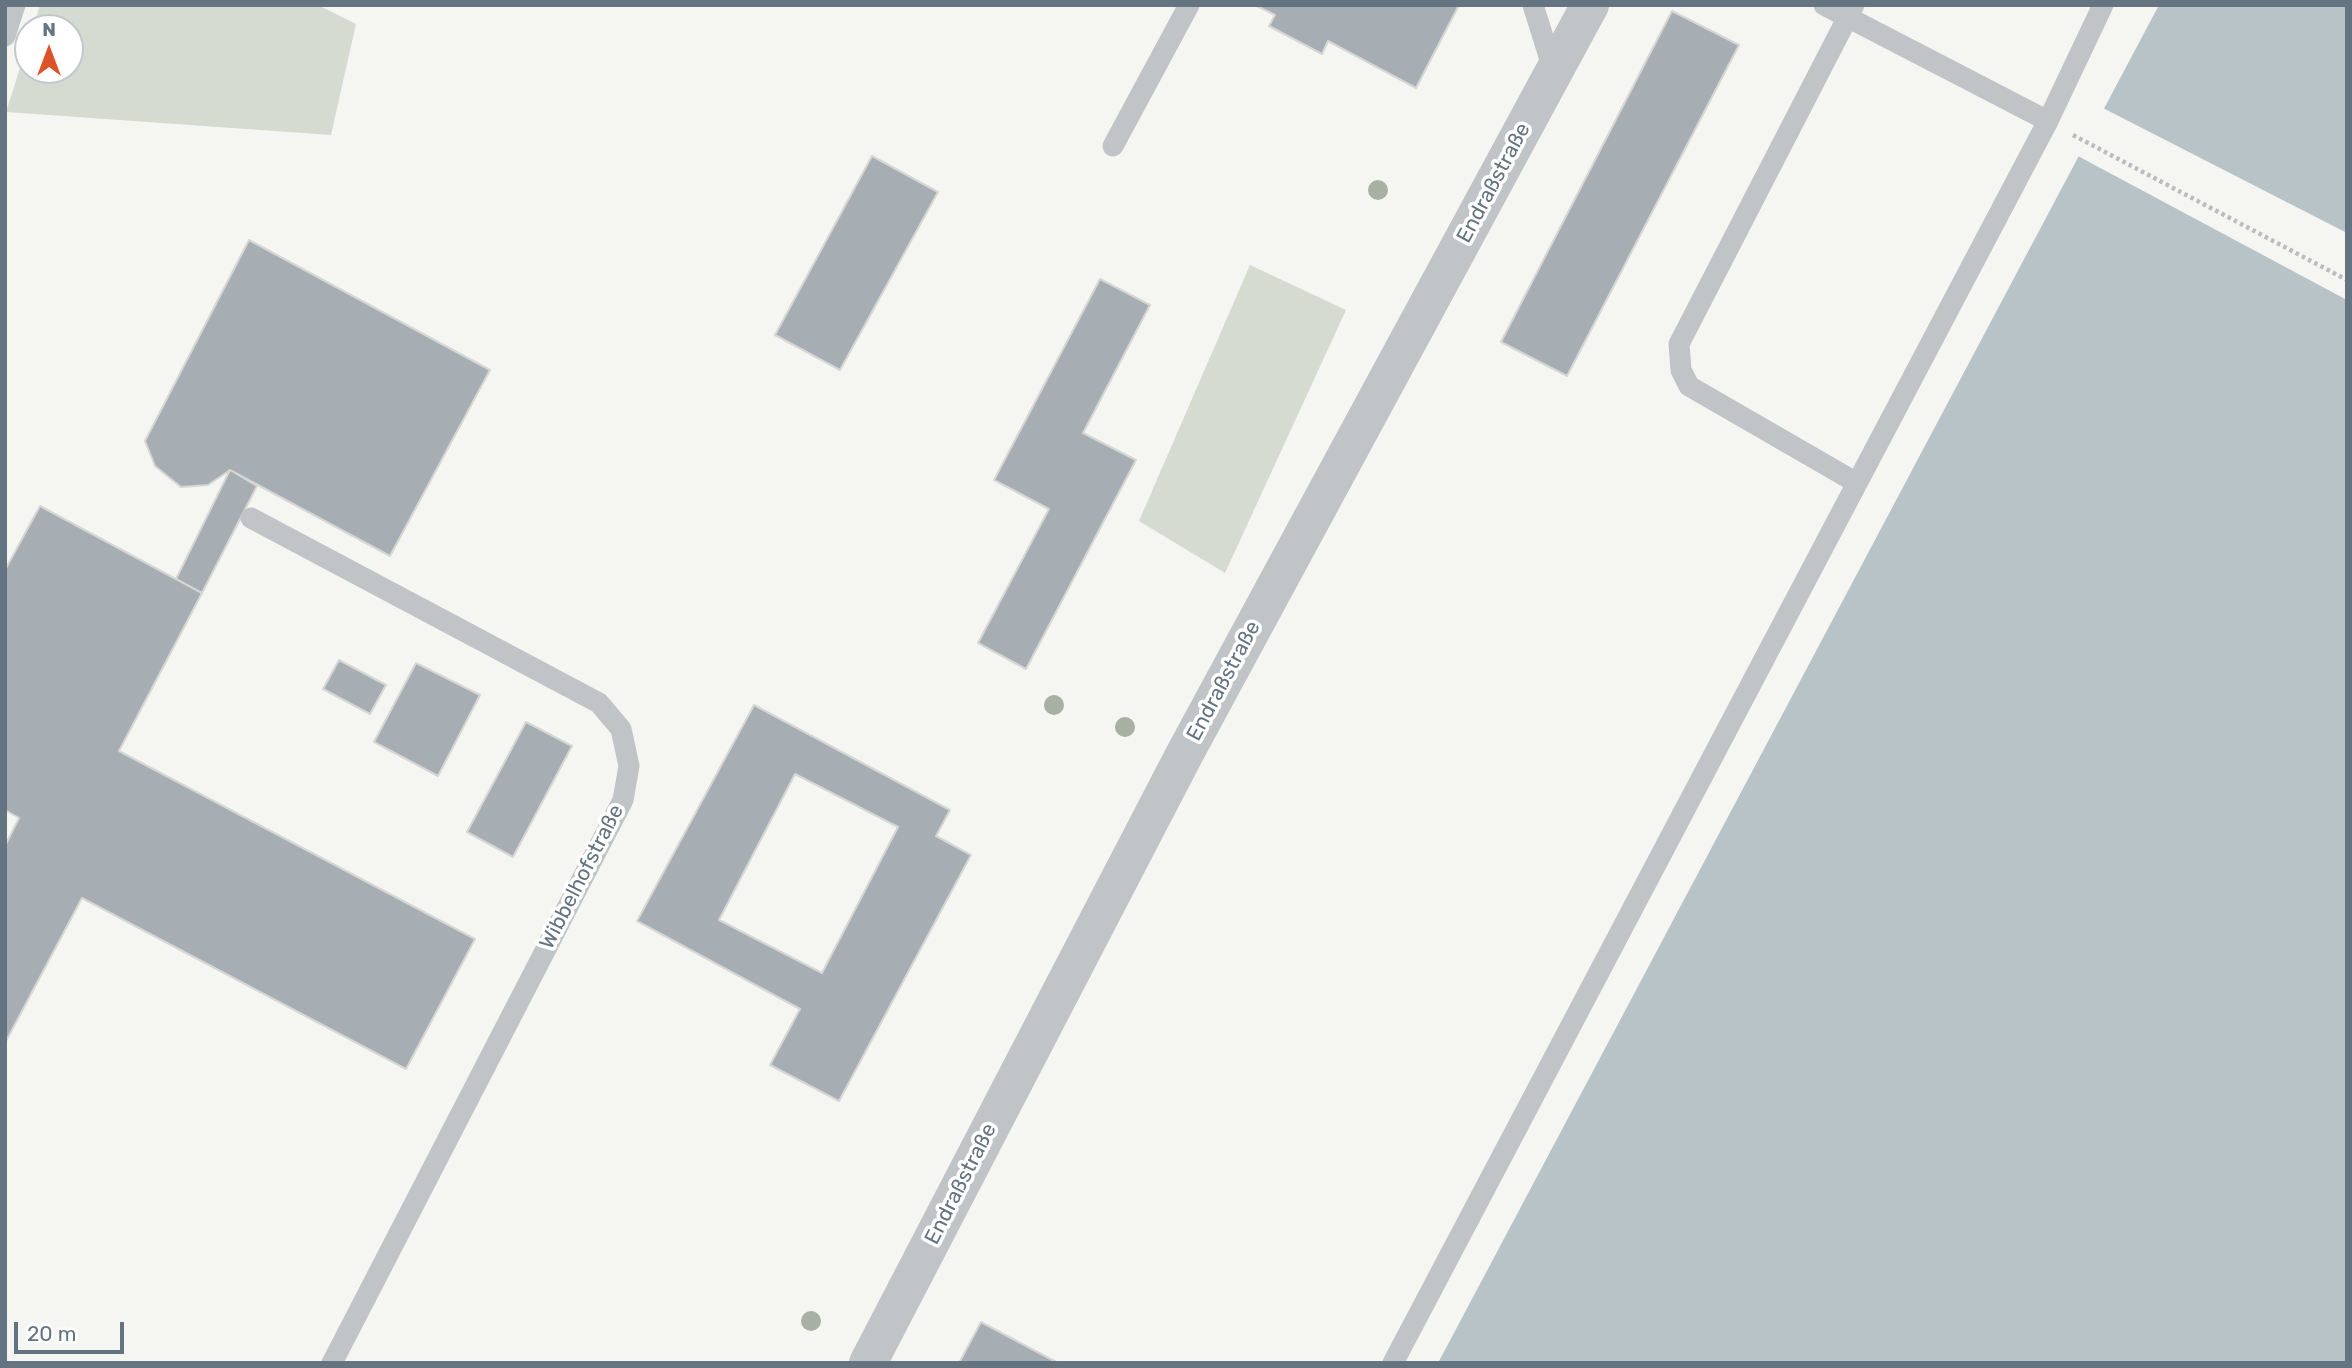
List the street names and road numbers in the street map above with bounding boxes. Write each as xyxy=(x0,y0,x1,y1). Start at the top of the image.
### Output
street label: Endraßstraße xyxy=(1452,119,1536,247)
street label: Endraßstraße xyxy=(1182,617,1266,745)
street label: Wibbelhofstraße xyxy=(535,800,629,954)
street label: Endraßstraße xyxy=(920,1119,1002,1249)

